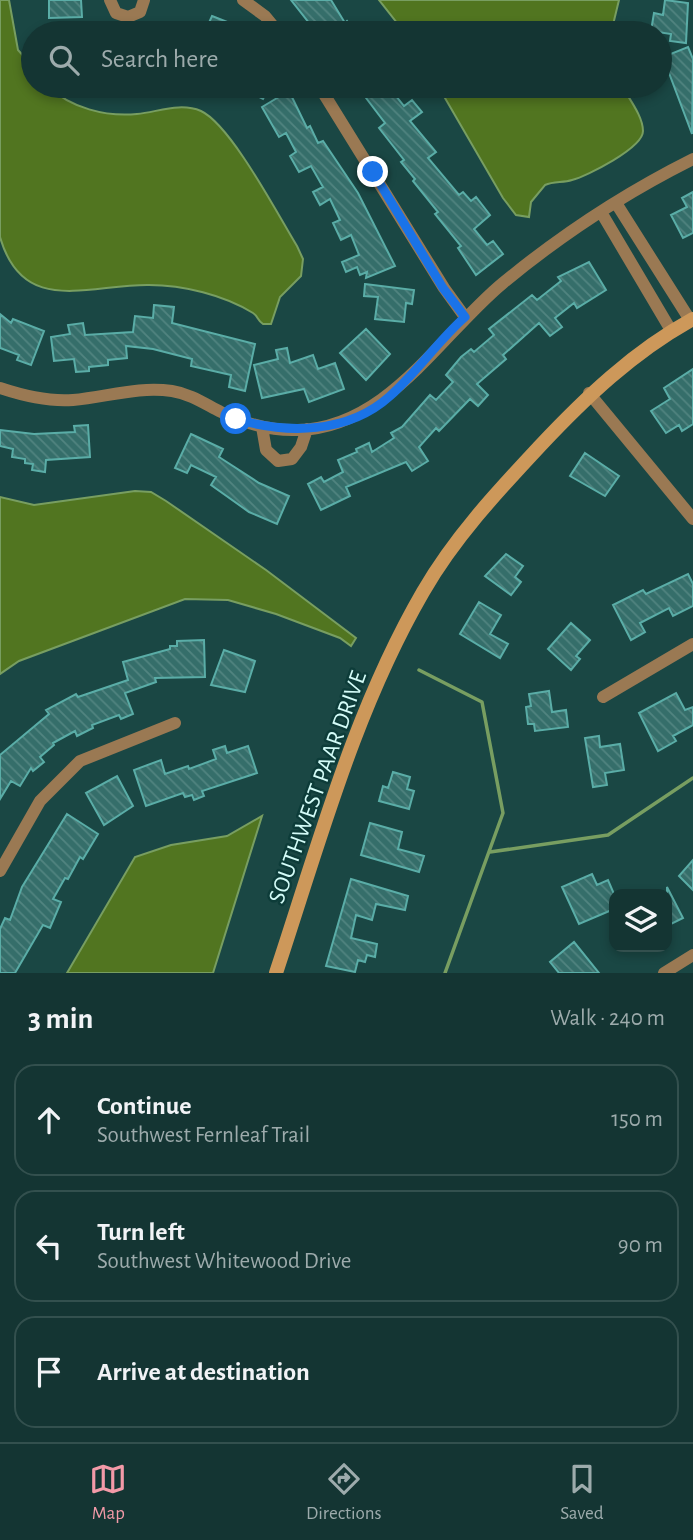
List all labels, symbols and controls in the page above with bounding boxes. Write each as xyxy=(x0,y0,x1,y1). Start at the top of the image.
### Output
search box xyxy=(21,21,672,98)
icon: search xyxy=(45,41,83,79)
text: Search here xyxy=(101,46,219,72)
route end xyxy=(357,156,388,187)
route start xyxy=(220,403,251,434)
street label: SOUTHWEST PAAR DRIVE xyxy=(265,668,371,907)
map controls xyxy=(609,889,672,952)
button: layers xyxy=(609,889,672,952)
text: 3 min xyxy=(28,1004,93,1034)
text: Walk · 240 m xyxy=(550,1007,665,1030)
text: Continue xyxy=(97,1093,192,1119)
icon: ahead xyxy=(30,1101,68,1139)
text: 150 m xyxy=(611,1108,663,1131)
text: Southwest Fernleaf Trail xyxy=(97,1124,310,1147)
text: Turn left xyxy=(97,1219,185,1245)
icon: left xyxy=(30,1227,68,1265)
text: 90 m xyxy=(618,1234,663,1257)
text: Southwest Whitewood Drive xyxy=(97,1250,351,1273)
icon: arrive xyxy=(30,1353,68,1391)
text: Arrive at destination xyxy=(97,1359,310,1385)
tab: Map xyxy=(89,1460,127,1525)
tab: Directions xyxy=(306,1460,382,1525)
tab: Saved xyxy=(560,1460,604,1525)

